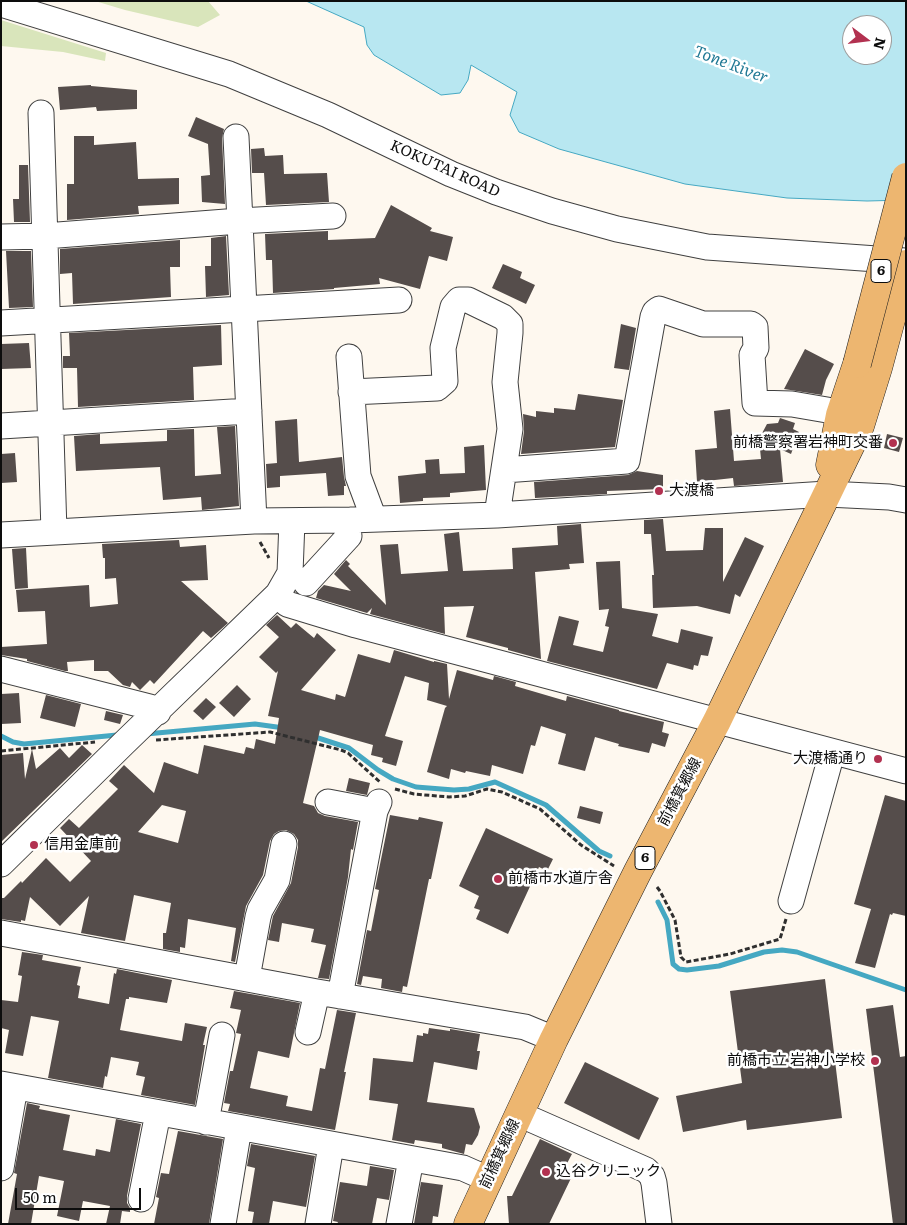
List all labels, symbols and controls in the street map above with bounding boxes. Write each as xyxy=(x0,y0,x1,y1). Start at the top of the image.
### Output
north arrow xyxy=(842,15,892,65)
text: N xyxy=(869,35,892,52)
water label: Tone River xyxy=(691,42,771,88)
street label: KOKUTAI ROAD xyxy=(387,137,503,201)
road number: 6 xyxy=(871,260,891,282)
place label: 前橋警察署岩神町交番 xyxy=(733,434,883,452)
marker: 前橋警察署岩神町交番 xyxy=(887,437,899,449)
place label: 大渡橋 xyxy=(669,482,714,500)
marker: 大渡橋 xyxy=(653,485,665,497)
place label: 大渡橋通り xyxy=(793,750,868,768)
marker: 大渡橋通り xyxy=(872,753,884,765)
street label: 前橋箕郷線 xyxy=(654,755,706,829)
place label: 信用金庫前 xyxy=(44,836,119,854)
marker: 信用金庫前 xyxy=(28,839,40,851)
road number: 6 xyxy=(635,846,655,870)
place label: 前橋市水道庁舎 xyxy=(508,870,613,888)
marker: 前橋市水道庁舎 xyxy=(492,873,504,885)
place label: 前橋市立 岩神小学校 xyxy=(727,1052,865,1070)
marker: 前橋市立 岩神小学校 xyxy=(869,1055,881,1067)
street label: 前橋箕郷線 xyxy=(476,1116,524,1192)
place label: 込谷クリニック xyxy=(556,1163,661,1181)
marker: 込谷クリニック xyxy=(540,1166,552,1178)
scale bar xyxy=(18,1178,144,1210)
text: 50 m xyxy=(23,1185,57,1208)

